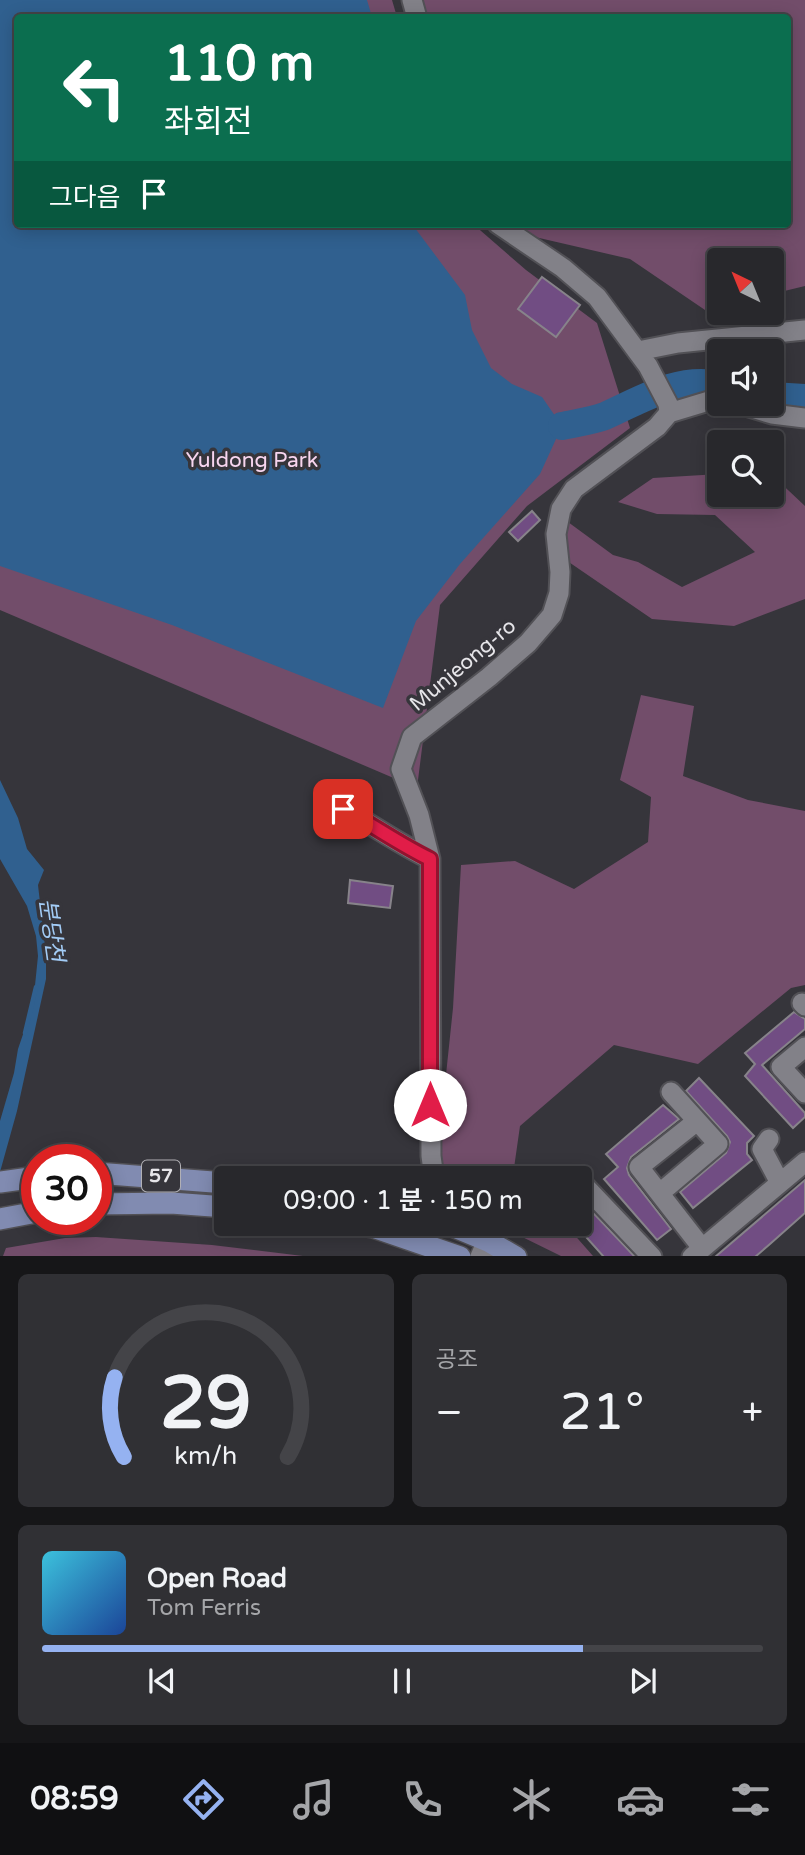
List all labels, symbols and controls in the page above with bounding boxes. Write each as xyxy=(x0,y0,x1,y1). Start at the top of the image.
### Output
text: 110 m xyxy=(164,35,314,94)
icon: left xyxy=(49,42,140,133)
text: 좌회전 xyxy=(164,103,252,141)
icon: arrive xyxy=(135,175,173,213)
text: 그다음 xyxy=(49,182,121,213)
north arrow xyxy=(707,248,784,326)
map controls xyxy=(707,248,784,507)
button: sound xyxy=(707,339,784,416)
button: search xyxy=(707,430,784,507)
park label: Yuldong Park xyxy=(186,448,318,473)
street label: Munjeong-ro xyxy=(405,613,521,717)
pin xyxy=(313,779,373,839)
icon: arrive xyxy=(324,790,362,828)
water label: 분당천 xyxy=(33,897,70,966)
position arrow xyxy=(393,1068,467,1142)
speed limit sign: 30 xyxy=(21,1144,112,1235)
road number: 57 xyxy=(142,1160,180,1192)
text: 09:00 · 1 분 · 150 m xyxy=(283,1185,523,1216)
text: 공조 xyxy=(436,1346,478,1374)
text: 29 xyxy=(160,1360,251,1448)
text: 21° xyxy=(560,1381,645,1444)
text: − xyxy=(436,1390,463,1436)
text: + xyxy=(742,1390,763,1436)
text: km/h xyxy=(174,1440,237,1470)
text: Open Road xyxy=(147,1563,287,1594)
text: Tom Ferris xyxy=(147,1594,261,1622)
icon: previous xyxy=(143,1662,181,1700)
icon: pause xyxy=(383,1662,421,1700)
icon: next xyxy=(624,1662,662,1700)
icon: directions xyxy=(179,1775,228,1824)
icon: music xyxy=(289,1775,338,1824)
icon: phone xyxy=(398,1775,447,1824)
icon: climate xyxy=(507,1775,556,1824)
icon: car xyxy=(616,1775,665,1824)
icon: filters xyxy=(726,1775,775,1824)
text: 08:59 xyxy=(30,1780,119,1818)

